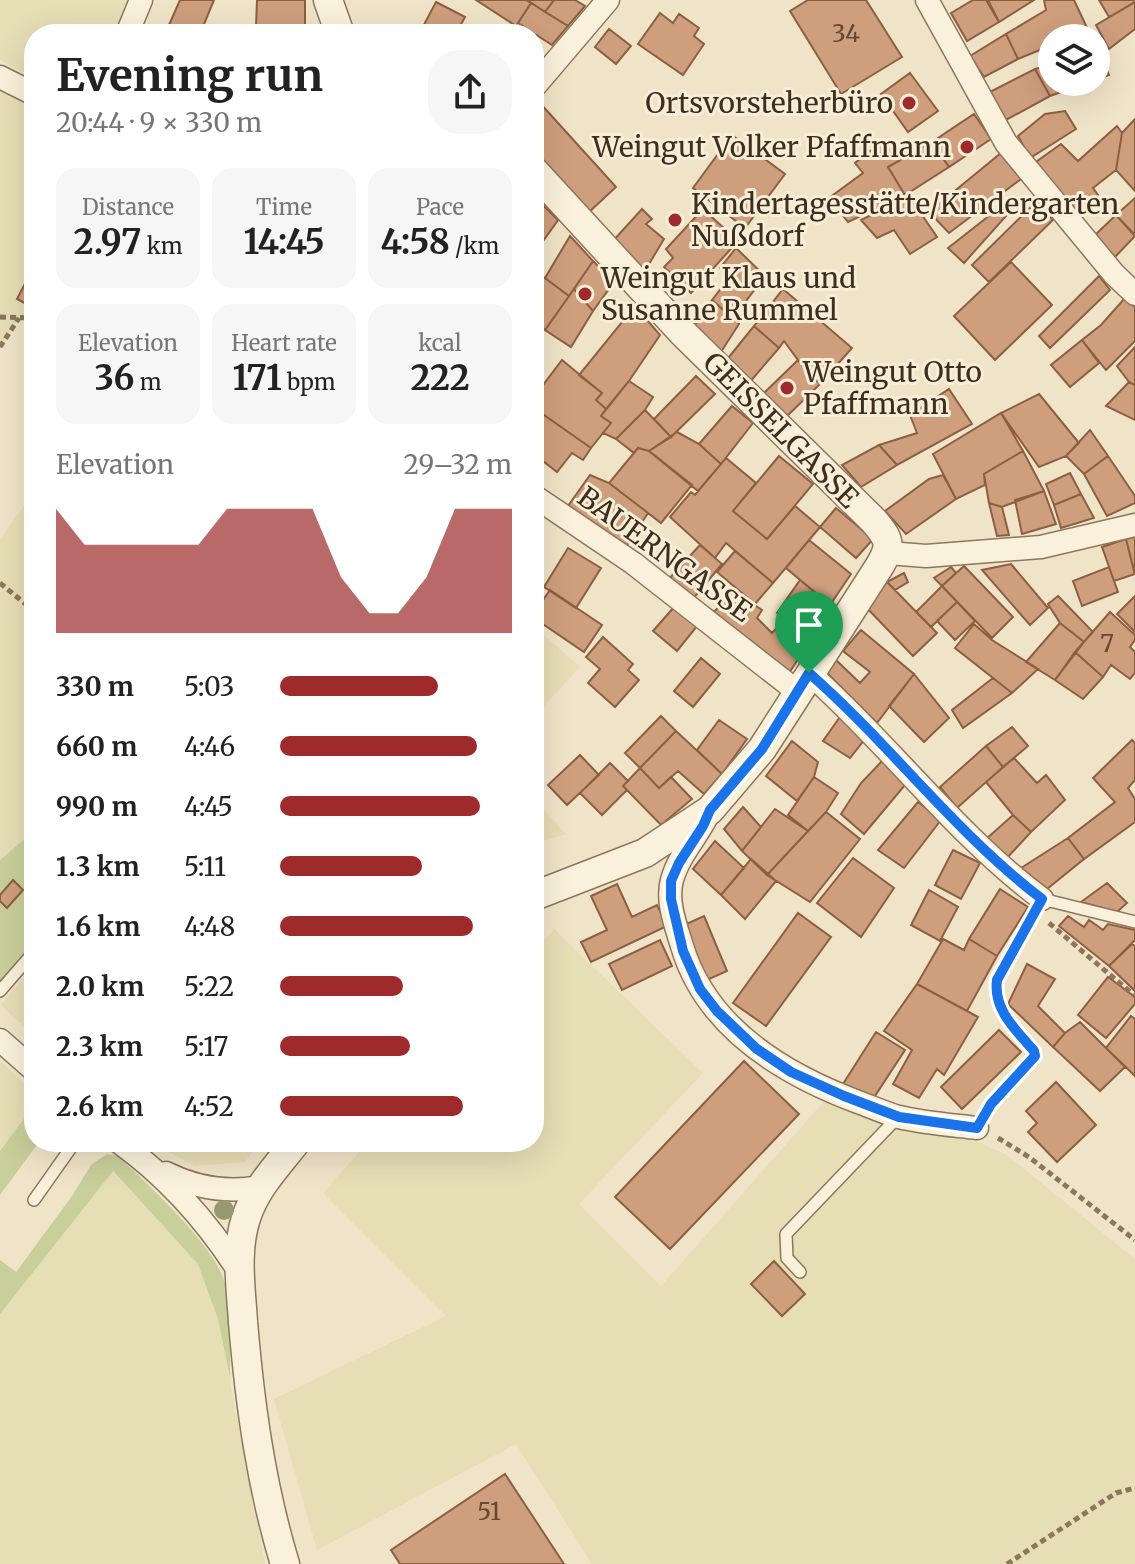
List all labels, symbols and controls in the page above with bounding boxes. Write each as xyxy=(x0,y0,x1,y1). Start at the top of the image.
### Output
house number: 34 xyxy=(832,18,860,49)
map controls xyxy=(1038,24,1110,96)
button: layers xyxy=(1038,24,1110,96)
text: Evening run xyxy=(56,48,323,103)
button: share xyxy=(428,50,512,134)
place label: Ortsvorsteherbüro xyxy=(645,85,893,121)
marker: Ortsvorsteherbüro xyxy=(900,94,918,112)
text: 20:44 · 9 × 330 m xyxy=(56,106,262,139)
place label: Weingut Volker Pfaffmann xyxy=(591,129,951,165)
marker: Weingut Volker Pfaffmann xyxy=(958,138,976,156)
place label: Kindertagesstätte/Kindergarten Nußdorf xyxy=(691,186,1119,254)
text: Distance xyxy=(82,193,174,221)
text: Time xyxy=(256,193,312,221)
text: Pace xyxy=(416,193,464,221)
marker: Kindertagesstätte/Kindergarten Nußdorf xyxy=(666,211,684,229)
text: 2.97 xyxy=(73,221,142,263)
text: 14:45 xyxy=(243,221,325,263)
text: 4:58 xyxy=(381,221,450,263)
text: km xyxy=(142,232,183,260)
text: /km xyxy=(450,232,499,260)
place label: Weingut Klaus und Susanne Rummel xyxy=(600,260,856,328)
marker: Weingut Klaus und Susanne Rummel xyxy=(576,285,594,303)
text: Elevation xyxy=(78,329,178,357)
text: Heart rate xyxy=(231,329,337,357)
text: kcal xyxy=(418,329,462,357)
street label: GEISSELGASSE xyxy=(696,345,867,516)
place label: Weingut Otto Pfaffmann xyxy=(802,354,982,422)
text: 36 xyxy=(94,357,134,399)
text: 171 xyxy=(233,357,282,399)
text: 222 xyxy=(410,357,470,399)
text: m xyxy=(134,368,162,396)
text: bpm xyxy=(282,368,336,396)
marker: Weingut Otto Pfaffmann xyxy=(778,379,796,397)
text: Elevation xyxy=(56,448,174,481)
text: 29–32 m xyxy=(404,448,512,481)
street label: BAUERNGASSE xyxy=(571,479,760,630)
pin xyxy=(775,591,843,673)
icon: arrive xyxy=(787,603,831,647)
house number: 7 xyxy=(1100,628,1114,659)
text: 330 m xyxy=(56,670,134,703)
text: 5:03 xyxy=(184,670,234,703)
text: 660 m xyxy=(56,730,137,763)
text: 4:46 xyxy=(184,730,235,763)
text: 990 m xyxy=(56,790,138,823)
text: 4:45 xyxy=(184,790,233,823)
text: 1.3 km xyxy=(56,850,140,883)
text: 5:11 xyxy=(184,850,226,883)
text: 1.6 km xyxy=(56,910,140,943)
text: 4:48 xyxy=(184,910,235,943)
text: 2.0 km xyxy=(56,970,144,1003)
text: 5:22 xyxy=(184,970,234,1003)
text: 2.3 km xyxy=(56,1030,143,1063)
text: 5:17 xyxy=(184,1030,228,1063)
text: 2.6 km xyxy=(56,1090,143,1123)
text: 4:52 xyxy=(184,1090,234,1123)
house number: 51 xyxy=(477,1496,501,1527)

